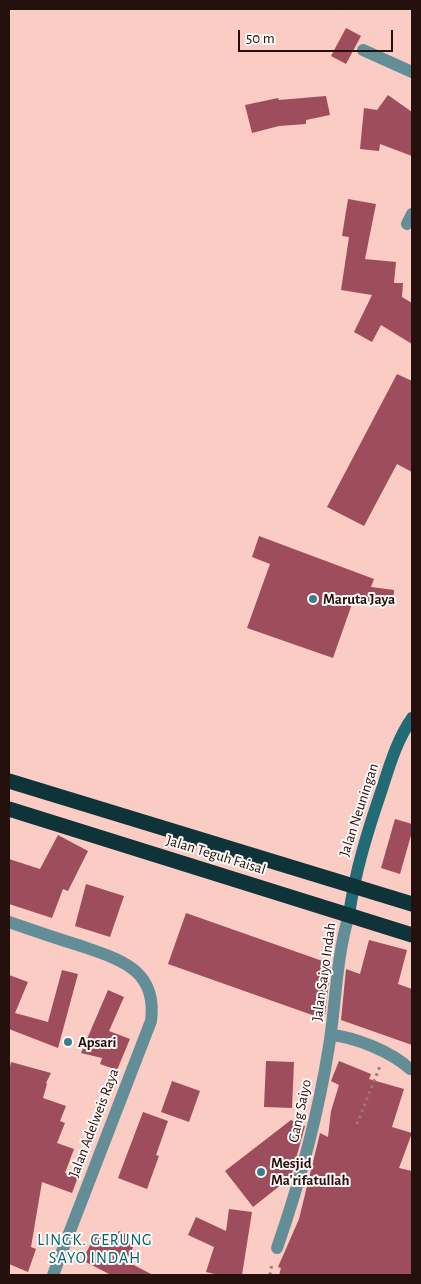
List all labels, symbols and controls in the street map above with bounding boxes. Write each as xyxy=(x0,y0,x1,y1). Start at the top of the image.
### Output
scale bar xyxy=(241,20,396,52)
text: 50 m xyxy=(246,31,275,46)
place label: Maruta Jaya xyxy=(323,590,395,608)
marker: Maruta Jaya xyxy=(307,593,319,605)
street label: Jalan Neuningan xyxy=(335,761,383,859)
street label: Jalan Teguh Faisal xyxy=(164,831,268,879)
street label: Jalan Saiyo Indah xyxy=(308,922,340,1022)
place label: Apsari xyxy=(78,1033,116,1051)
marker: Apsari xyxy=(62,1036,74,1048)
street label: Jalan Adelweis Raya xyxy=(65,1066,123,1180)
street label: Gang Saiyo xyxy=(285,1078,315,1144)
place label: Mesjid Ma'rifatullah xyxy=(271,1154,350,1189)
marker: Mesjid Ma'rifatullah xyxy=(255,1166,267,1178)
district label: LINGK. GERUNG SAYO INDAH xyxy=(36,1230,154,1268)

